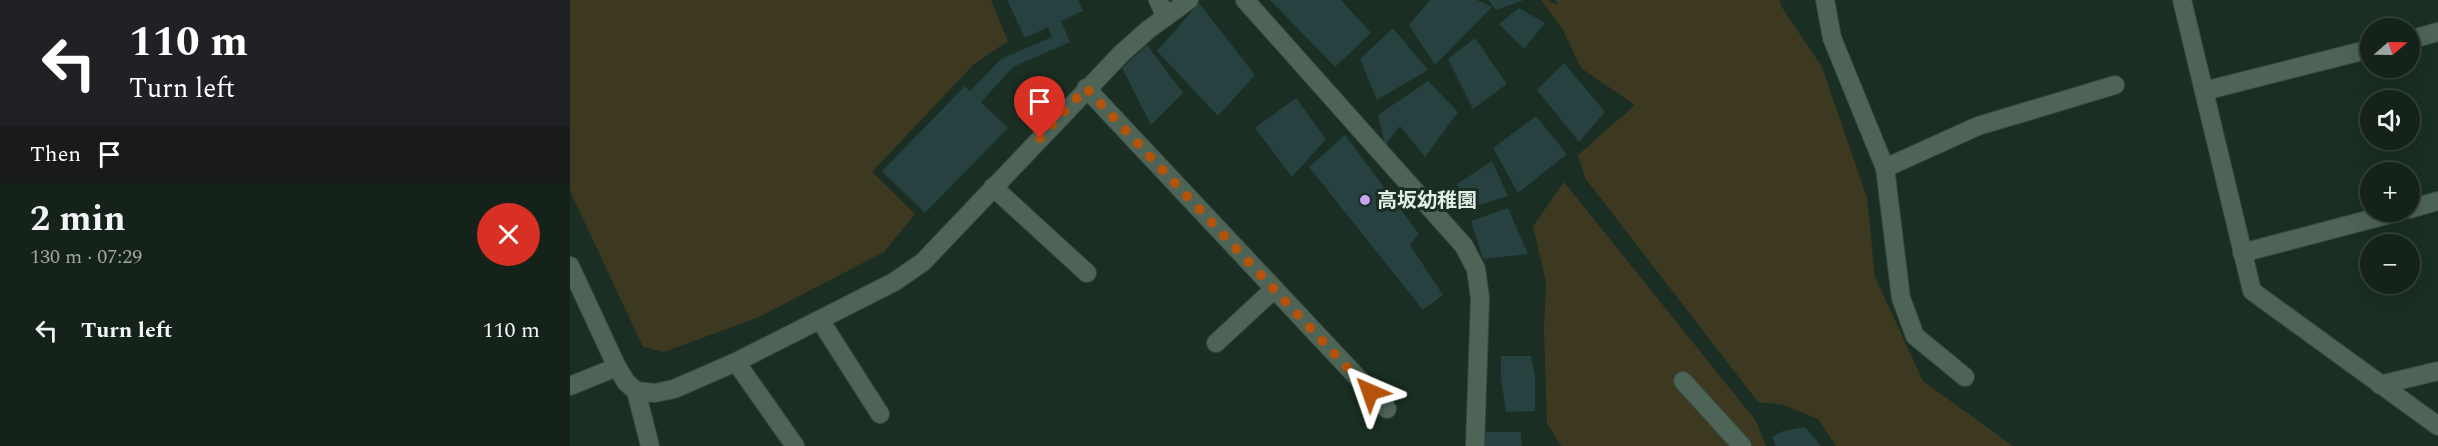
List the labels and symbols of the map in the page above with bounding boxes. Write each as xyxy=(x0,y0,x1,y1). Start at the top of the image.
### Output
north arrow xyxy=(2360,18,2420,78)
pin xyxy=(1014,76,1065,138)
place label: 高坂幼稚園 xyxy=(1377,186,1477,216)
marker: 高坂幼稚園 xyxy=(1358,193,1372,207)
position arrow xyxy=(1338,360,1402,424)

